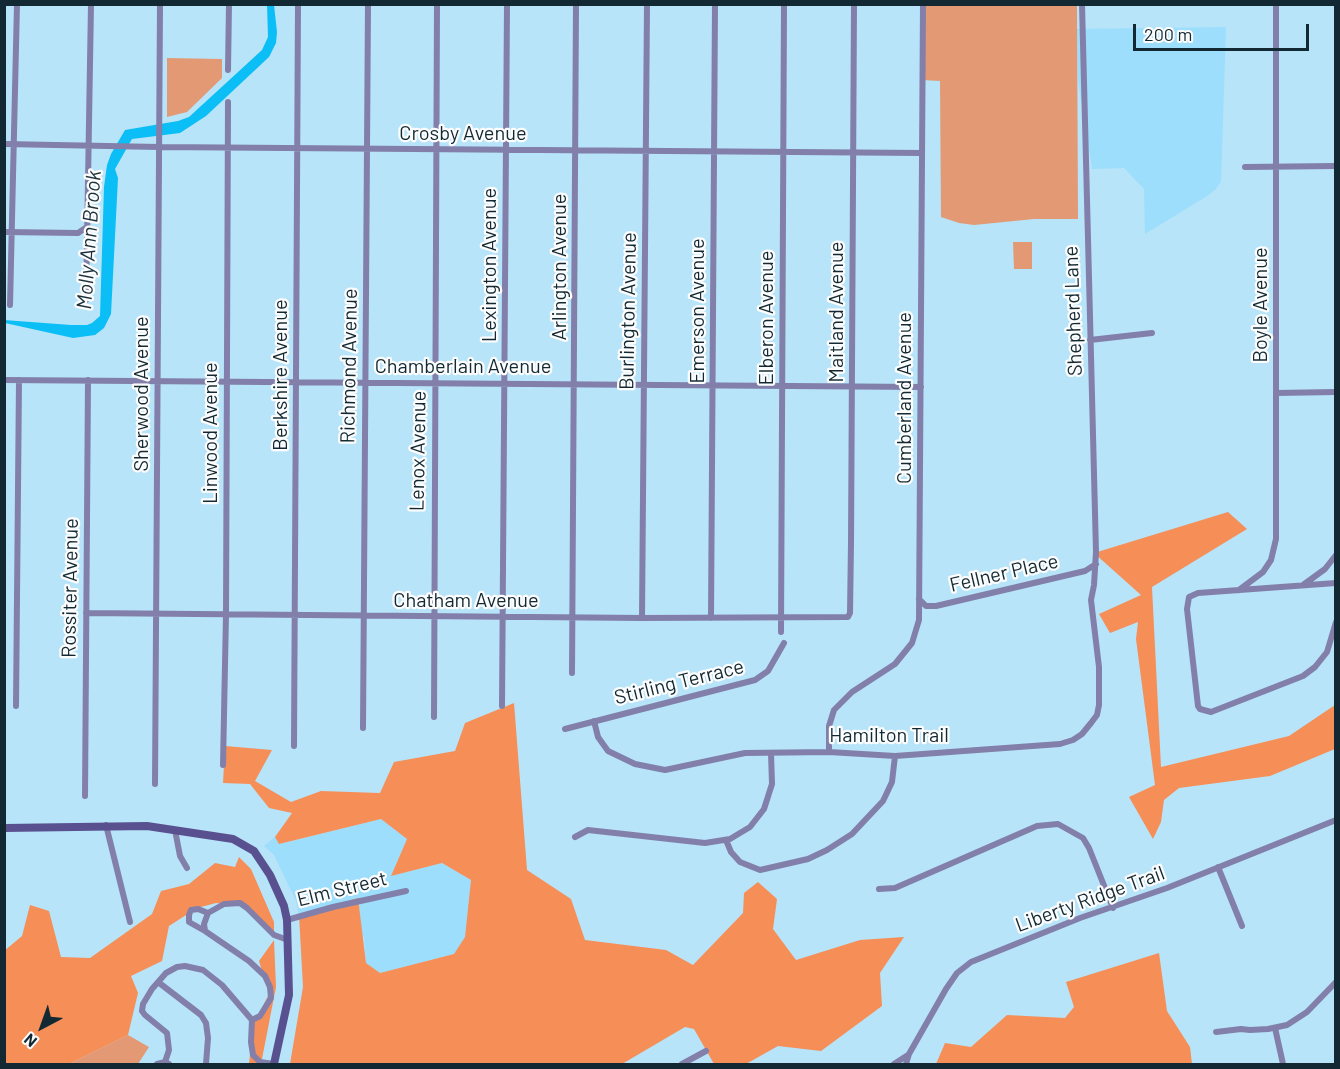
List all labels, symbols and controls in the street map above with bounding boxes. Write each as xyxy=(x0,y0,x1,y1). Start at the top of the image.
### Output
scale bar xyxy=(1136,12,1312,50)
text: 200 m xyxy=(1144,23,1192,45)
street label: Crosby Avenue xyxy=(399,121,527,145)
water label: Molly Ann Brook xyxy=(72,170,106,310)
street label: Lexington Avenue xyxy=(477,188,501,342)
street label: Arlington Avenue xyxy=(547,194,571,340)
street label: Burlington Avenue xyxy=(615,232,641,390)
street label: Emerson Avenue xyxy=(685,238,709,384)
street label: Maitland Avenue xyxy=(824,242,848,382)
street label: Shepherd Lane xyxy=(1059,245,1087,377)
street label: Boyle Avenue xyxy=(1248,247,1272,363)
street label: Elberon Avenue xyxy=(754,251,778,385)
street label: Richmond Avenue xyxy=(336,288,362,444)
street label: Berkshire Avenue xyxy=(268,299,292,451)
street label: Cumberland Avenue xyxy=(892,312,916,484)
street label: Sherwood Avenue xyxy=(129,316,153,472)
street label: Chamberlain Avenue xyxy=(375,354,551,378)
street label: Linwood Avenue xyxy=(198,362,222,504)
street label: Lenox Avenue xyxy=(405,391,431,511)
street label: Rossiter Avenue xyxy=(57,518,83,658)
street label: Fellner Place xyxy=(947,549,1061,597)
street label: Chatham Avenue xyxy=(393,588,539,612)
street label: Stirling Terrace xyxy=(612,654,746,710)
street label: Hamilton Trail xyxy=(829,723,949,747)
street label: Liberty Ridge Trail xyxy=(1012,861,1168,937)
street label: Elm Street xyxy=(295,866,389,912)
north arrow xyxy=(12,997,72,1057)
text: N xyxy=(20,1030,40,1052)

